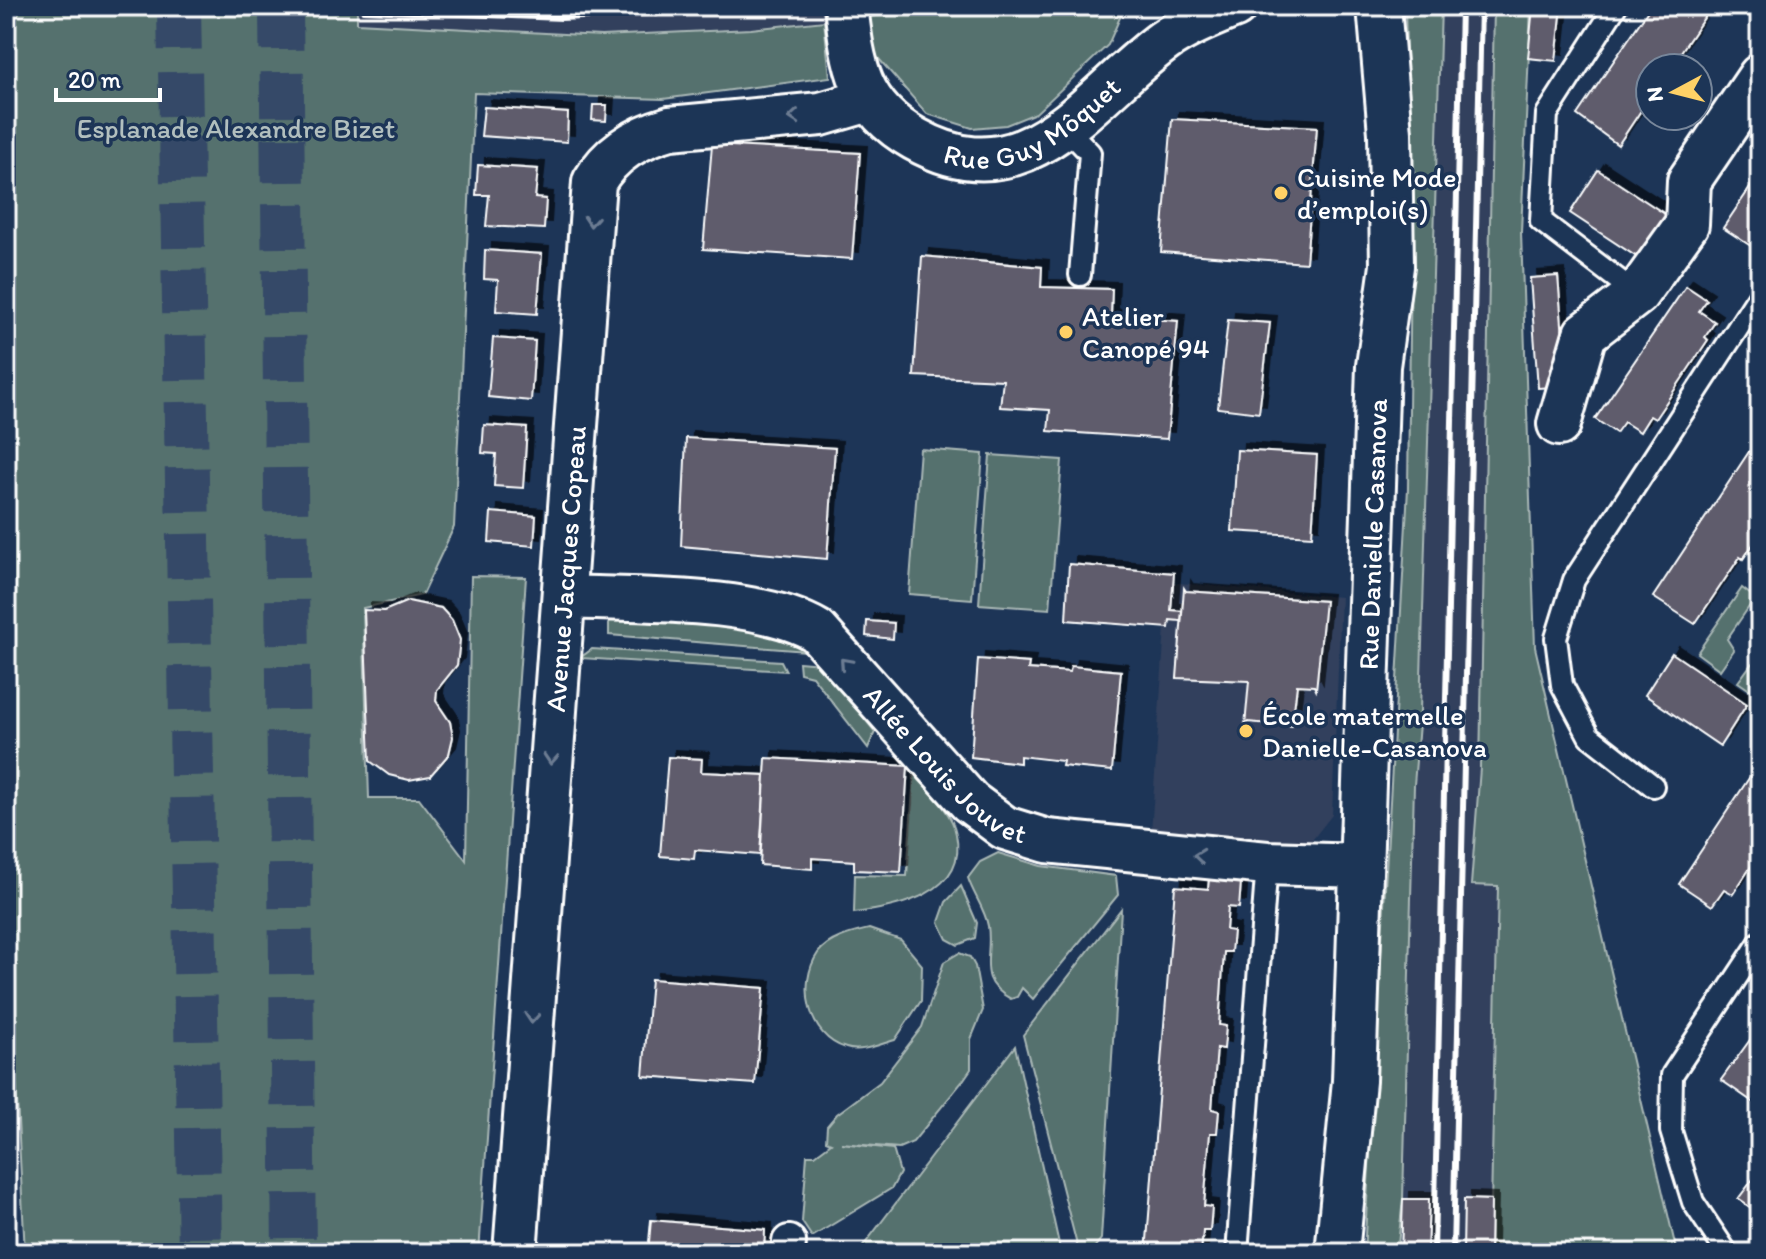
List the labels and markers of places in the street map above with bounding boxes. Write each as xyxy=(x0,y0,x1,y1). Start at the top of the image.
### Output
place label: Cuisine Mode d’emploi(s) xyxy=(1297,160,1457,226)
marker: Cuisine Mode d’emploi(s) xyxy=(1272,184,1290,202)
place label: Atelier Canopé 94 xyxy=(1082,299,1210,365)
marker: Atelier Canopé 94 xyxy=(1057,323,1075,341)
place label: École maternelle Danielle-Casanova xyxy=(1262,698,1487,764)
marker: École maternelle Danielle-Casanova xyxy=(1237,722,1255,740)

